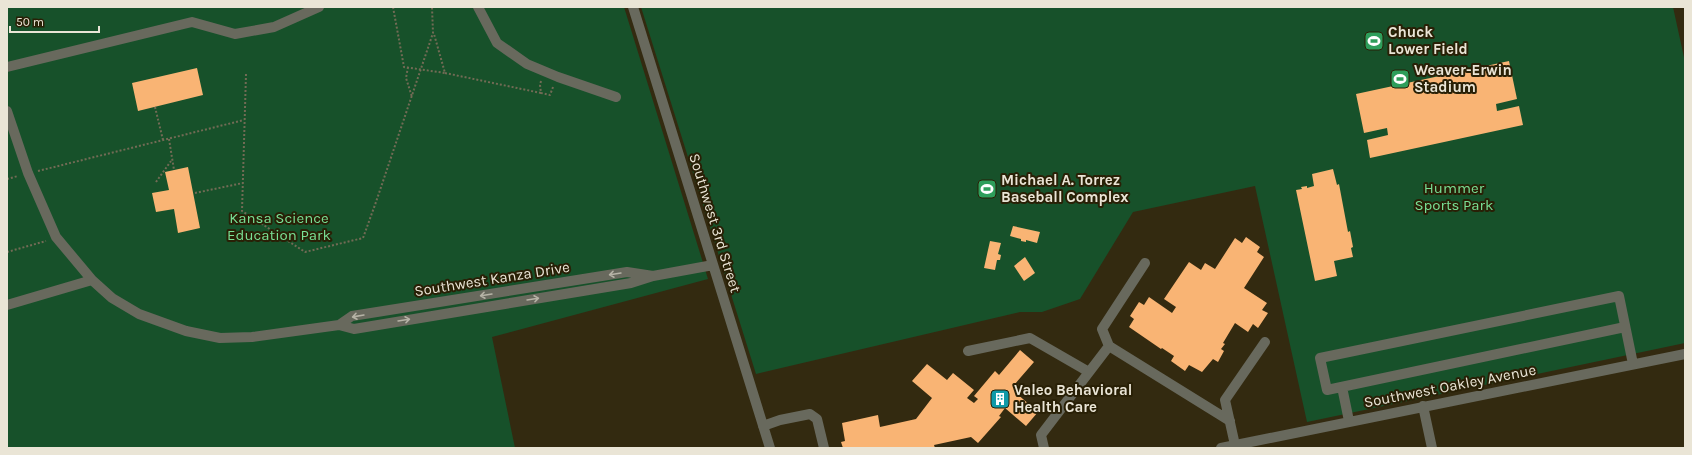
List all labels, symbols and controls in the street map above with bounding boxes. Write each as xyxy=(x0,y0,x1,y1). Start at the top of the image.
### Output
scale bar xyxy=(10,8,99,34)
text: 50 m xyxy=(16,15,44,29)
place label: Chuck Lower Field xyxy=(1388,23,1468,58)
sports icon: Chuck Lower Field xyxy=(1363,30,1385,52)
place label: Weaver-Erwin Stadium xyxy=(1414,61,1512,96)
sports icon: Weaver-Erwin Stadium xyxy=(1389,68,1411,90)
street label: Southwest 3rd Street xyxy=(685,151,745,295)
place label: Michael A. Torrez Baseball Complex xyxy=(1001,171,1129,206)
sports icon: Michael A. Torrez Baseball Complex xyxy=(976,178,998,200)
park label: Hummer Sports Park xyxy=(1415,179,1493,214)
park label: Kansa Science Education Park xyxy=(227,209,331,244)
street label: Southwest Kanza Drive xyxy=(413,258,571,300)
one-way arrow xyxy=(609,270,622,278)
one-way arrow xyxy=(480,291,493,299)
one-way arrow xyxy=(526,295,539,303)
one-way arrow xyxy=(352,312,365,320)
one-way arrow xyxy=(397,316,410,324)
street label: Southwest Oakley Avenue xyxy=(1362,360,1538,412)
place label: Valeo Behavioral Health Care xyxy=(1014,381,1132,416)
building icon: Valeo Behavioral Health Care xyxy=(989,388,1011,410)

